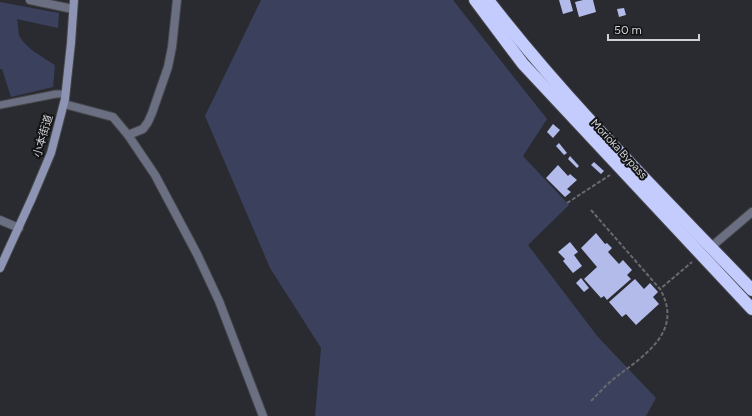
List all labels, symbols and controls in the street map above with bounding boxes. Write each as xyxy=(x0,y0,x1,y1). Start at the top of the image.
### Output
scale bar xyxy=(608,16,699,42)
text: 50 m xyxy=(614,23,642,37)
street label: 小本街道 xyxy=(31,113,55,159)
street label: Morioka Bypass xyxy=(588,117,650,181)

